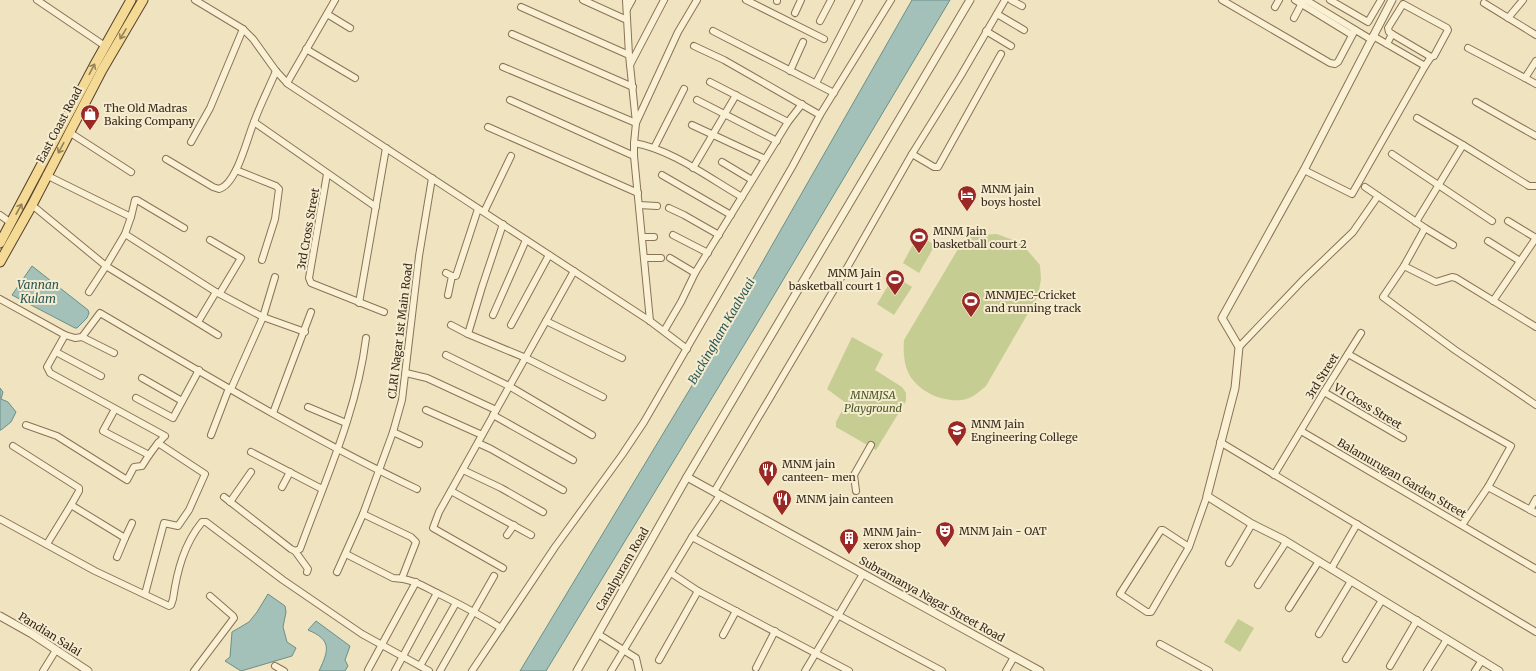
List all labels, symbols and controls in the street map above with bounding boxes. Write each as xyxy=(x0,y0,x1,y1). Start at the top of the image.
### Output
one-way arrow xyxy=(118,28,126,40)
one-way arrow xyxy=(89,63,96,75)
street label: East Coast Road xyxy=(33,84,85,165)
place label: The Old Madras Baking Company xyxy=(104,101,196,128)
shop icon: The Old Madras Baking Company xyxy=(79,103,101,131)
one-way arrow xyxy=(56,142,64,154)
place label: MNM jain boys hostel xyxy=(980,182,1041,209)
hotel icon: MNM jain boys hostel xyxy=(956,184,978,212)
street label: 3rd Cross Street xyxy=(294,186,322,271)
one-way arrow xyxy=(15,203,23,215)
place label: MNM Jain basketball court 2 xyxy=(932,224,1027,251)
sports icon: MNM Jain basketball court 2 xyxy=(908,226,930,254)
street label: CLRI Nagar 1st Main Road xyxy=(385,262,415,400)
place label: MNM Jain basketball court 1 xyxy=(788,266,882,293)
sports icon: MNM Jain basketball court 1 xyxy=(884,268,906,296)
water label: Buckingham Kaalvaai xyxy=(684,275,758,387)
water label: Vannan Kulam xyxy=(17,277,59,306)
place label: MNMJEC-Cricket and running track xyxy=(985,288,1081,315)
sports icon: MNMJEC-Cricket and running track xyxy=(960,290,982,318)
street label: 3rd Street xyxy=(1302,350,1342,402)
street label: VI Cross Street xyxy=(1330,380,1405,432)
park label: MNMJSA Playground xyxy=(844,388,902,415)
place label: MNM Jain Engineering College xyxy=(971,417,1078,444)
school or university icon: MNM Jain Engineering College xyxy=(946,419,968,447)
street label: Balamurugan Garden Street xyxy=(1335,435,1470,521)
place label: MNM jain canteen- men xyxy=(782,457,857,484)
restaurant icon: MNM jain canteen- men xyxy=(757,459,779,487)
restaurant icon: MNM jain canteen xyxy=(771,488,793,516)
place label: MNM jain canteen xyxy=(796,492,894,506)
theatre icon: MNM Jain - OAT xyxy=(934,520,956,548)
street label: Canalpuram Road xyxy=(592,524,652,613)
place label: MNM Jain - OAT xyxy=(959,524,1047,538)
place label: MNM Jain- xerox shop xyxy=(863,525,922,552)
building icon: MNM Jain- xerox shop xyxy=(838,527,860,555)
street label: Subramanya Nagar Street Road xyxy=(857,553,1007,645)
street label: Pandian Salai xyxy=(16,609,84,659)

